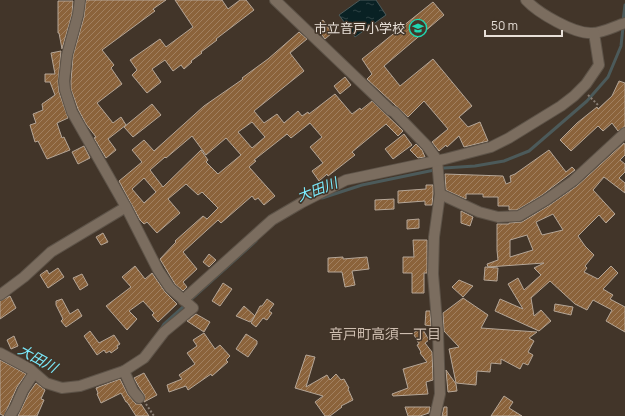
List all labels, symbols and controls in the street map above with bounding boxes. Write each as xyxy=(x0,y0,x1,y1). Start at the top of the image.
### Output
scale bar xyxy=(485,12,562,38)
text: 50 m xyxy=(491,17,518,34)
school or university icon: 市立音戸小学校 xyxy=(408,18,428,38)
place label: 市立音戸小学校 xyxy=(314,19,405,37)
water label: 大田川 xyxy=(294,172,342,205)
district label: 音戸町高須一丁目 xyxy=(329,324,441,343)
water label: 大田川 xyxy=(15,340,63,377)

